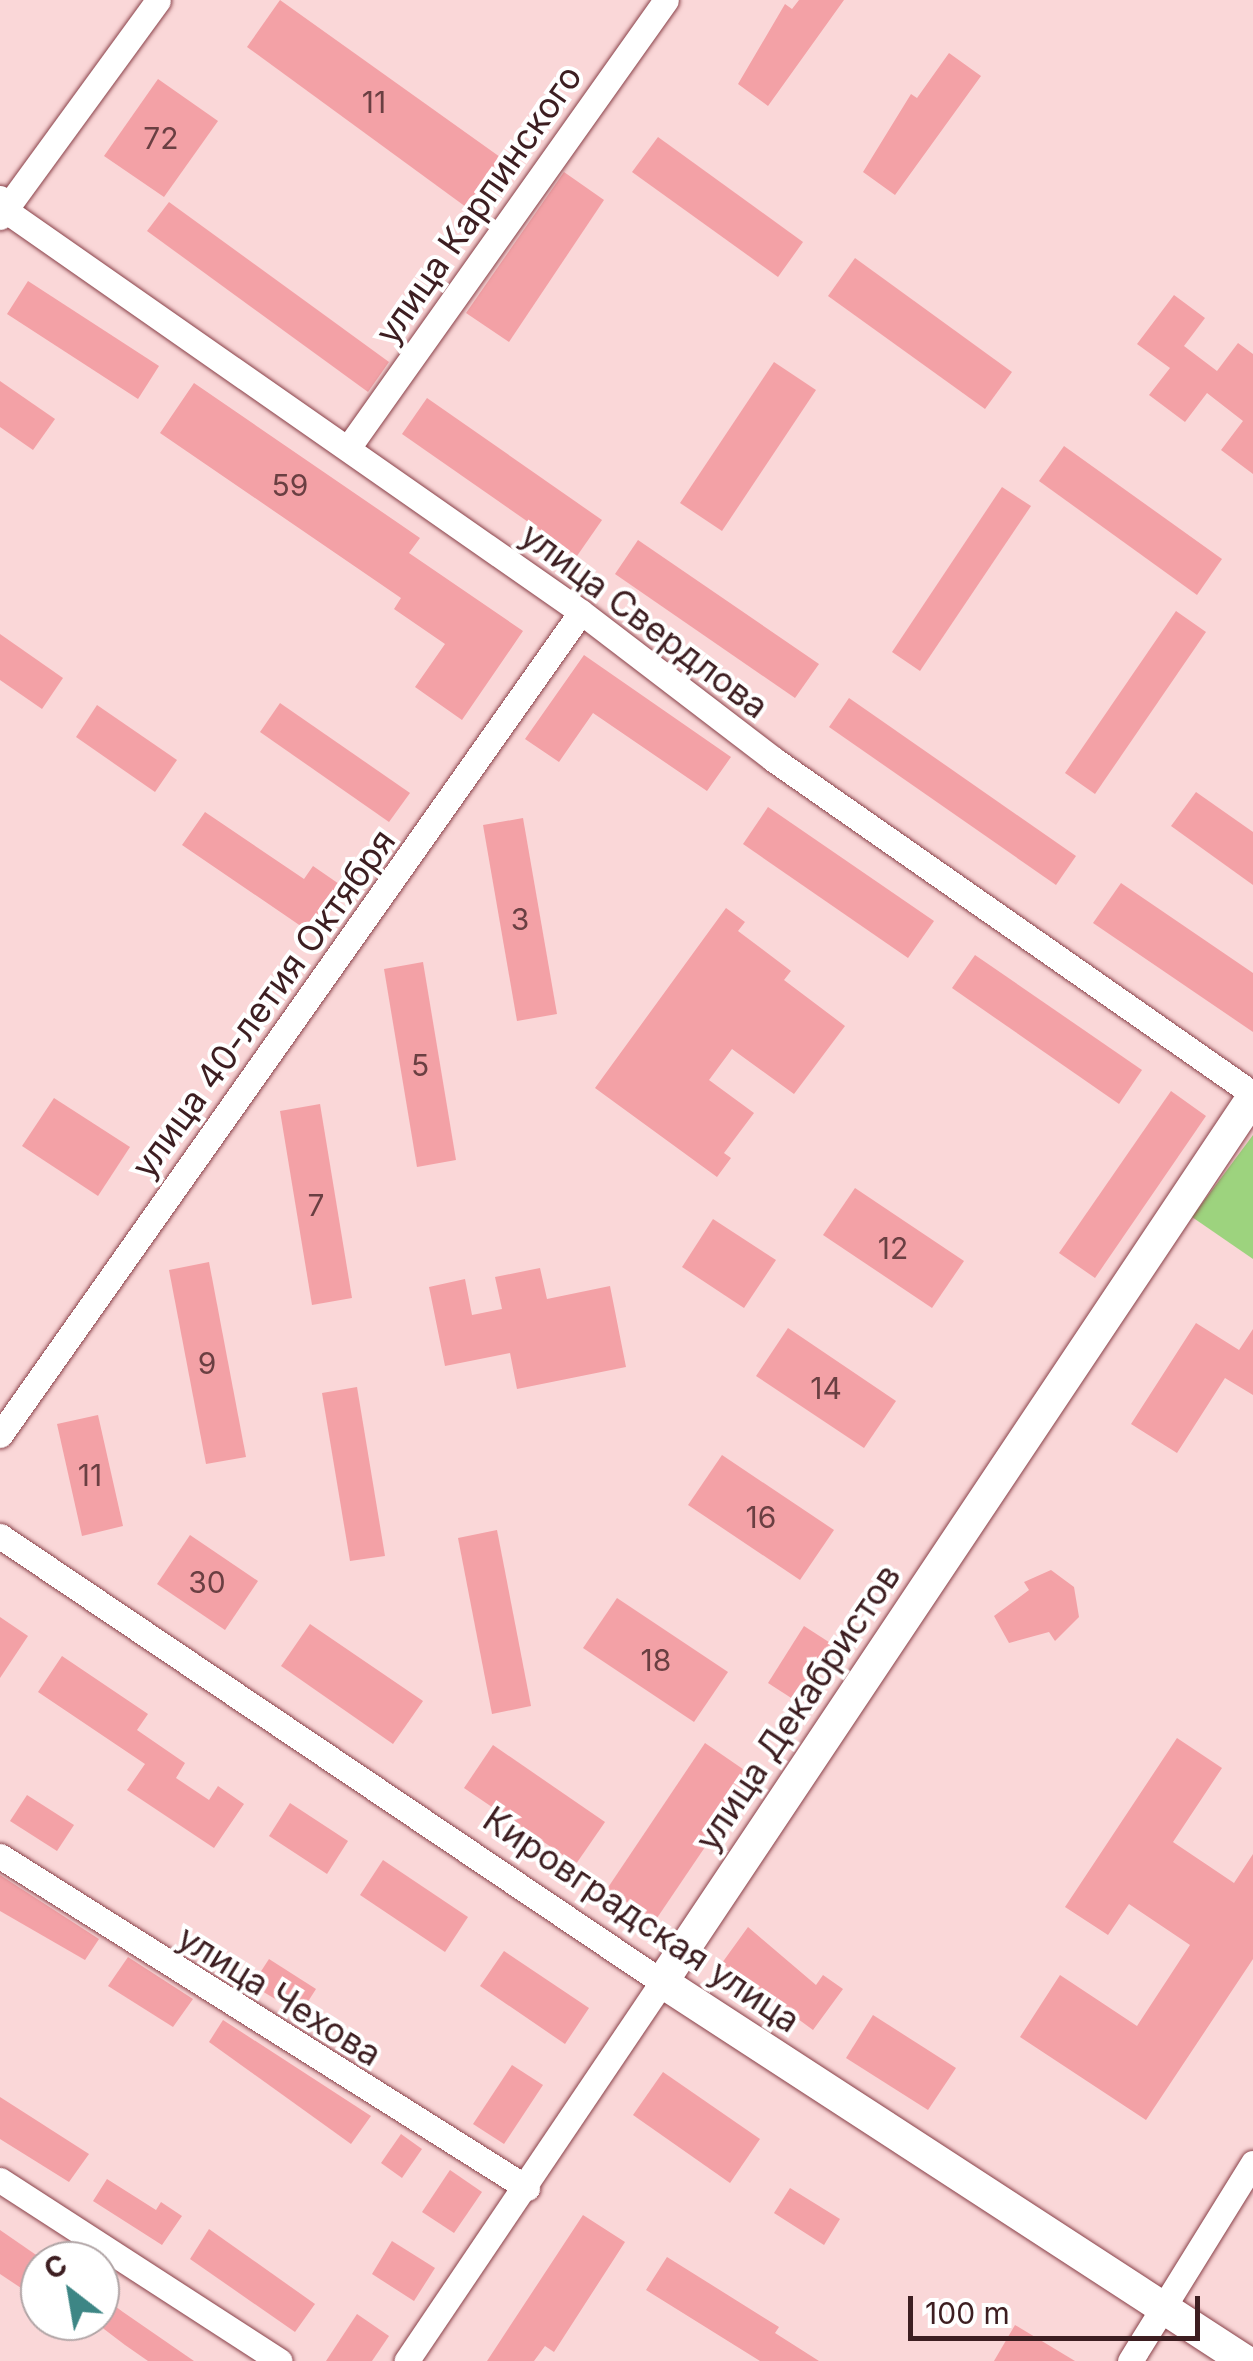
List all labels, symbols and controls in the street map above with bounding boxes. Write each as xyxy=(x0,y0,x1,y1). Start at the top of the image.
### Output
street label: улица Карпинского xyxy=(366,57,590,351)
house number: 11 xyxy=(362,84,386,120)
house number: 72 xyxy=(143,120,179,156)
house number: 59 xyxy=(272,467,308,503)
street label: улица Свердлова xyxy=(513,513,777,727)
street label: улица 40-летия Октября xyxy=(122,821,404,1185)
house number: 3 xyxy=(511,901,529,937)
house number: 5 xyxy=(411,1047,429,1083)
house number: 7 xyxy=(308,1187,324,1223)
house number: 12 xyxy=(878,1230,908,1266)
house number: 9 xyxy=(198,1345,216,1381)
house number: 14 xyxy=(810,1370,842,1406)
house number: 11 xyxy=(78,1457,102,1493)
house number: 16 xyxy=(746,1499,776,1535)
street label: улица Декабристов xyxy=(686,1556,908,1858)
house number: 30 xyxy=(188,1564,226,1600)
house number: 18 xyxy=(641,1642,671,1678)
street label: Кировградская улица xyxy=(476,1797,808,2041)
street label: улица Чехова xyxy=(170,1916,390,2074)
north arrow xyxy=(20,2241,120,2341)
text: С xyxy=(38,2247,73,2287)
scale bar xyxy=(913,2276,1206,2338)
text: 100 m xyxy=(925,2295,1010,2331)

